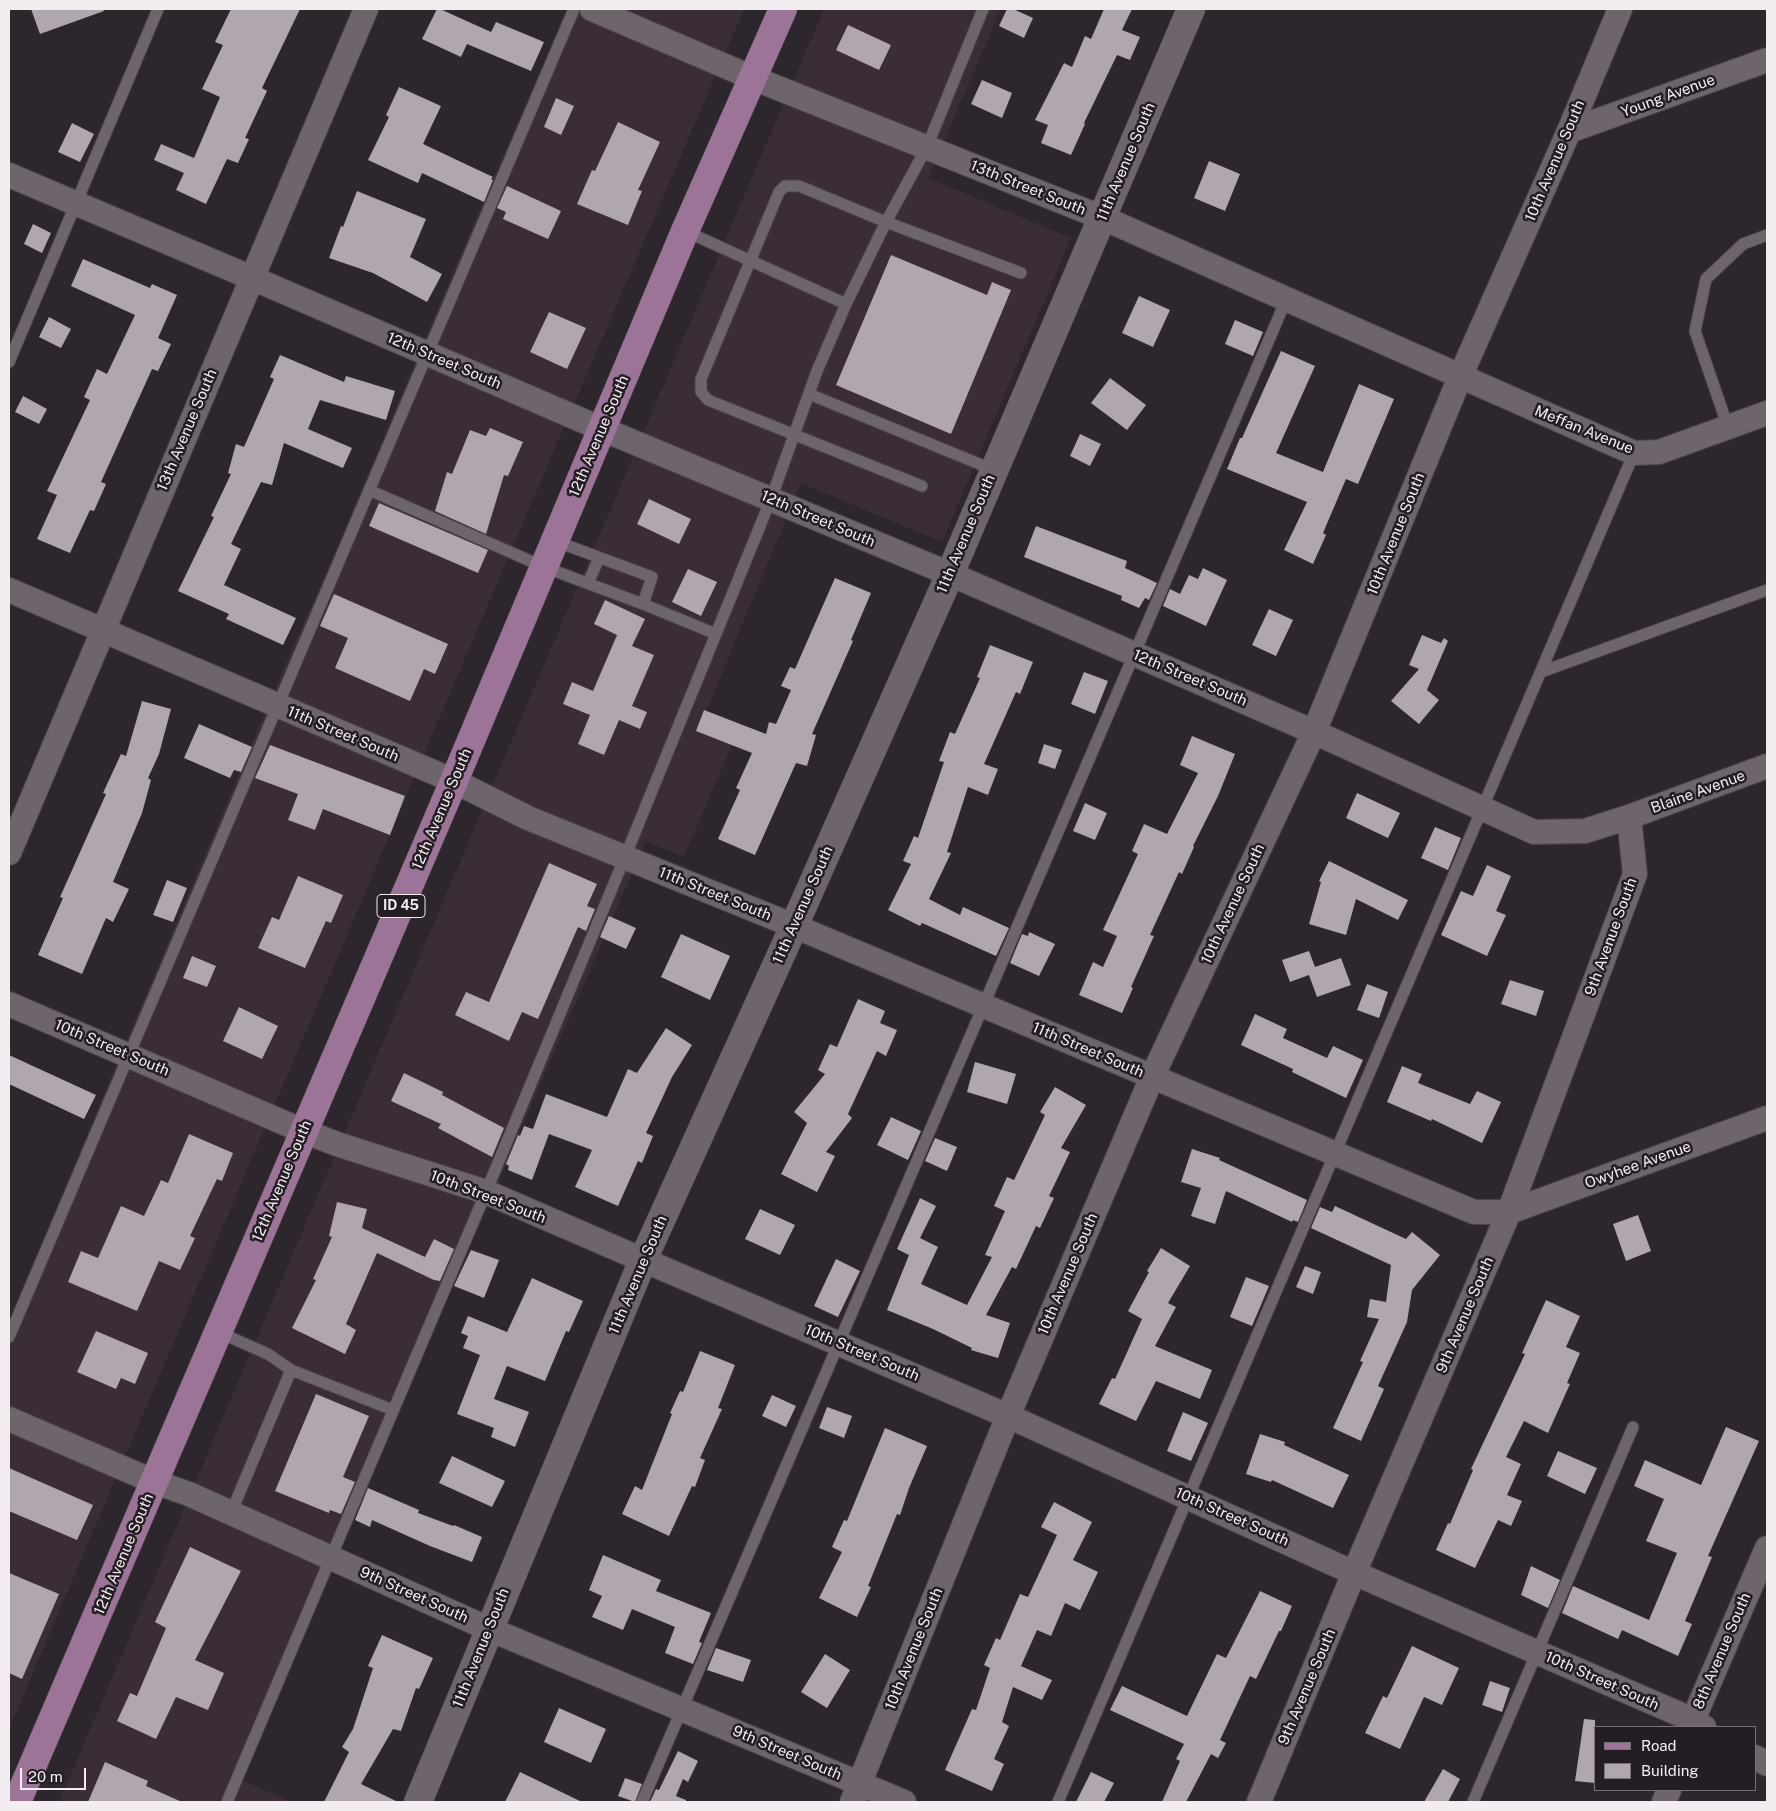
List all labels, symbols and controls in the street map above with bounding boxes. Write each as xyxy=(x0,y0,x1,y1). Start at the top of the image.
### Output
street label: Young Avenue xyxy=(1619,71,1717,121)
street label: 10th Avenue South xyxy=(1521,98,1589,224)
street label: 11th Avenue South xyxy=(1093,100,1159,224)
street label: 13th Street South xyxy=(968,157,1088,219)
street label: 12th Street South xyxy=(384,329,504,393)
street label: 13th Avenue South xyxy=(153,366,221,494)
street label: 12th Avenue South xyxy=(565,373,633,499)
street label: Meffan Avenue xyxy=(1532,402,1636,458)
street label: 10th Avenue South xyxy=(1363,470,1429,598)
street label: 11th Avenue South xyxy=(933,472,999,596)
street label: 12th Street South xyxy=(758,487,878,551)
street label: 12th Street South xyxy=(1130,646,1250,710)
street label: 11th Street South xyxy=(284,702,402,766)
street label: 12th Avenue South xyxy=(408,746,476,872)
street label: Blaine Avenue xyxy=(1648,767,1748,817)
street label: 10th Avenue South xyxy=(1197,841,1269,967)
street label: 11th Avenue South xyxy=(769,843,837,967)
street label: 11th Street South xyxy=(656,863,774,925)
street label: 9th Avenue South xyxy=(1581,875,1641,999)
road number: ID 45 xyxy=(377,894,425,918)
street label: 10th Street South xyxy=(52,1016,172,1080)
street label: 11th Street South xyxy=(1029,1018,1147,1082)
street label: 12th Avenue South xyxy=(248,1118,316,1244)
street label: Owyhee Avenue xyxy=(1582,1137,1694,1193)
street label: 10th Street South xyxy=(428,1167,548,1227)
street label: 10th Avenue South xyxy=(1034,1211,1102,1337)
street label: 11th Avenue South xyxy=(605,1213,671,1337)
street label: 9th Avenue South xyxy=(1432,1254,1498,1376)
street label: 10th Street South xyxy=(802,1321,922,1385)
street label: 10th Street South xyxy=(1172,1484,1292,1550)
street label: 12th Avenue South xyxy=(90,1491,158,1617)
street label: 9th Street South xyxy=(357,1563,471,1627)
street label: 10th Avenue South xyxy=(881,1585,947,1713)
street label: 11th Avenue South xyxy=(449,1586,513,1710)
street label: 8th Avenue South xyxy=(1689,1590,1755,1712)
street label: 9th Avenue South xyxy=(1274,1626,1340,1748)
street label: 10th Street South xyxy=(1542,1648,1662,1714)
street label: 9th Street South xyxy=(730,1722,844,1784)
legend xyxy=(1594,1726,1756,1791)
text: Road xyxy=(1641,1737,1677,1754)
scale bar xyxy=(22,1758,89,1790)
text: Building xyxy=(1641,1762,1699,1779)
text: 20 m xyxy=(28,1768,63,1785)

